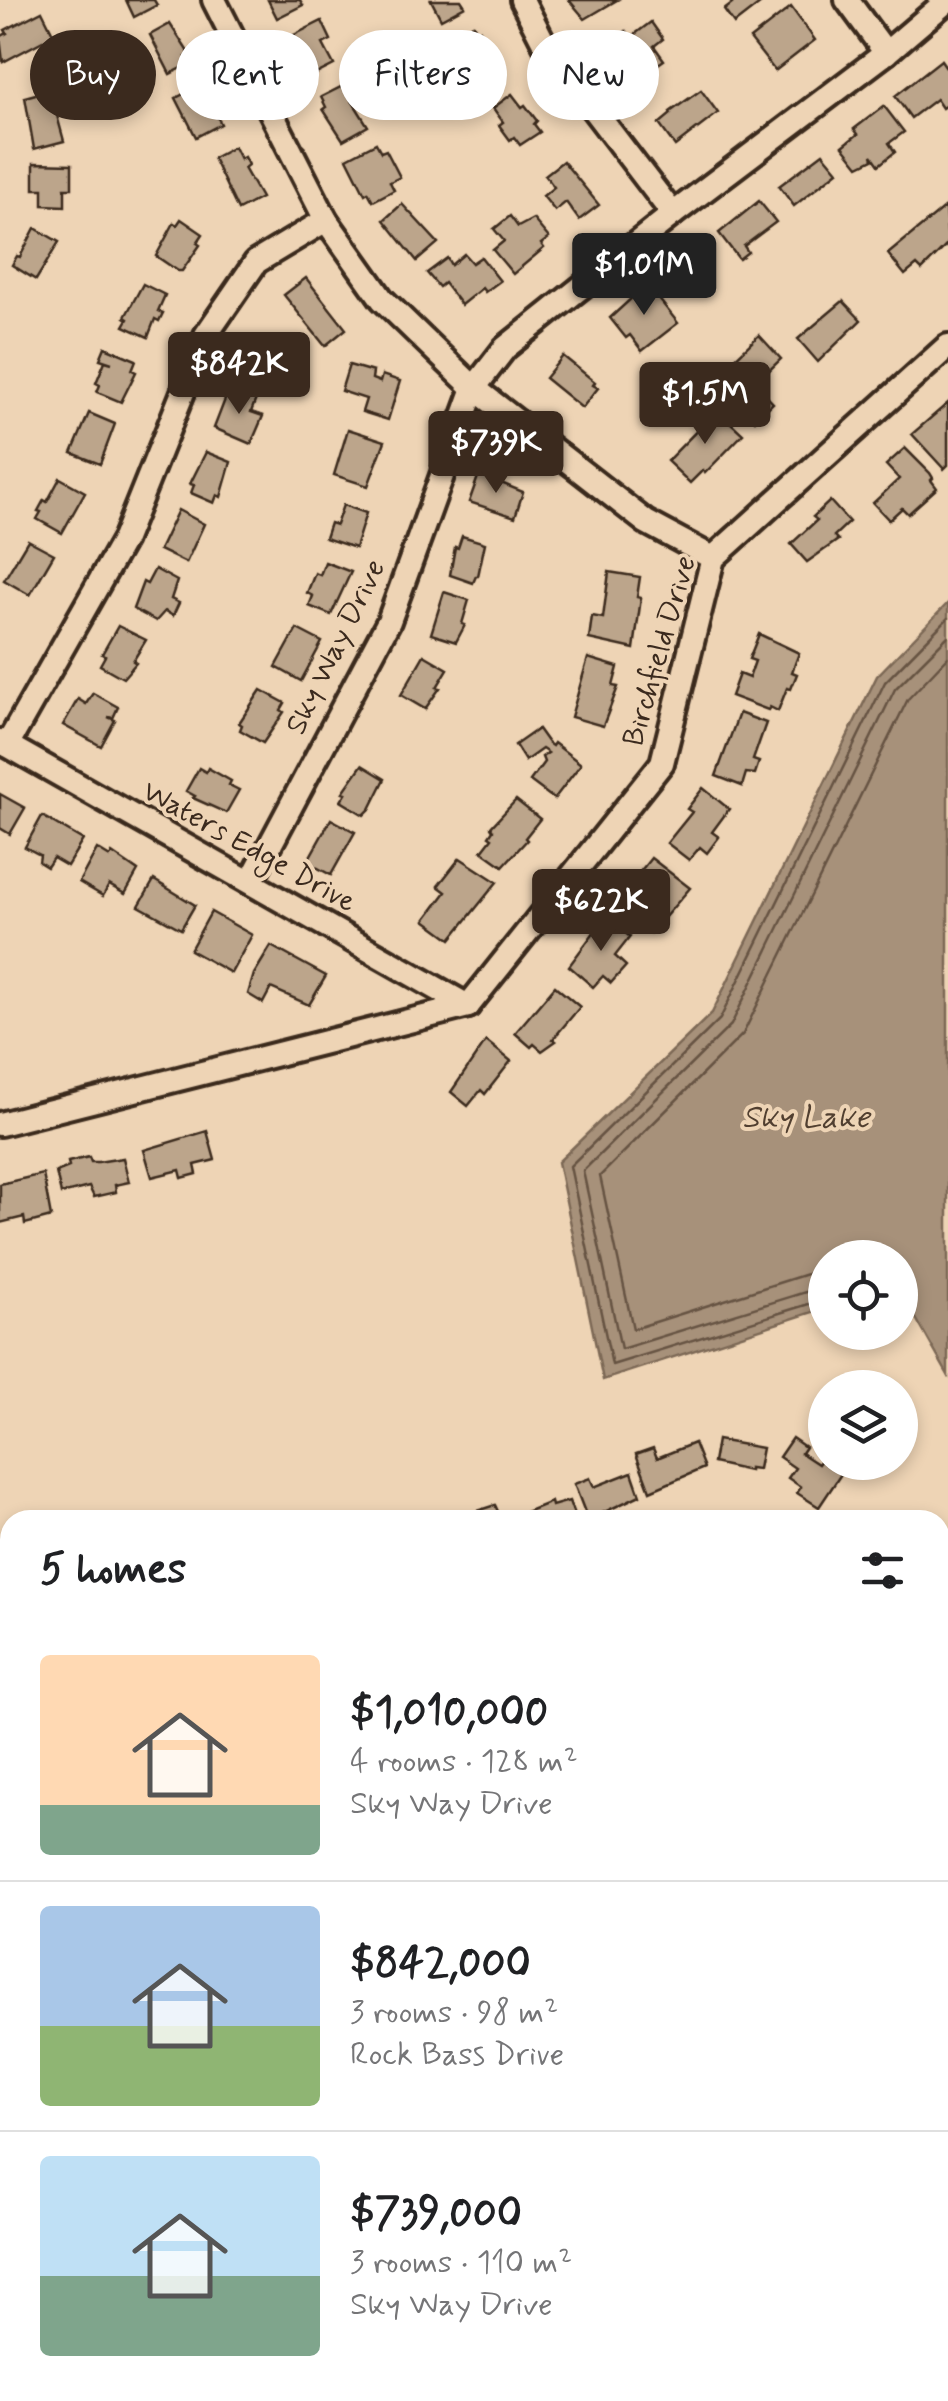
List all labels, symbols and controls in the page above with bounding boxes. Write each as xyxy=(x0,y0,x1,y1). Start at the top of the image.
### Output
chip: Buy xyxy=(30,30,156,120)
chip: Rent xyxy=(176,30,319,120)
chip: Filters xyxy=(339,30,507,120)
chip: New xyxy=(527,30,659,120)
pin: $1.01M xyxy=(563,233,725,318)
text: $1.01M xyxy=(594,244,694,286)
pin: $842K xyxy=(169,332,309,417)
text: $842K xyxy=(190,343,288,385)
pin: $1.5M xyxy=(635,362,775,447)
text: $1.5M xyxy=(661,373,749,415)
pin: $739K xyxy=(426,411,566,496)
text: $739K xyxy=(450,422,542,464)
street label: Birchfield Drive xyxy=(614,551,706,751)
street label: Sky Way Drive xyxy=(277,553,395,741)
street label: Waters Edge Drive xyxy=(134,772,363,924)
pin: $622K xyxy=(531,869,671,954)
text: $622K xyxy=(554,880,648,922)
water label: Sky Lake xyxy=(742,1097,871,1139)
map controls xyxy=(808,1240,918,1480)
button: locate xyxy=(808,1240,918,1350)
button: layers xyxy=(808,1370,918,1480)
text: 5 homes xyxy=(40,1543,186,1598)
icon: filters xyxy=(855,1543,910,1598)
text: $1,010,000 xyxy=(350,1686,548,1741)
icon: home xyxy=(120,1695,240,1815)
text: 4 rooms · 128 m² xyxy=(350,1741,578,1783)
text: Sky Way Drive xyxy=(350,1783,553,1825)
text: $842,000 xyxy=(350,1937,531,1992)
icon: home xyxy=(120,1946,240,2066)
text: 3 rooms · 98 m² xyxy=(350,1992,558,2034)
text: Rock Bass Drive xyxy=(350,2034,564,2076)
text: $739,000 xyxy=(350,2187,522,2242)
icon: home xyxy=(120,2196,240,2316)
text: 3 rooms · 110 m² xyxy=(350,2242,572,2284)
text: Sky Way Drive xyxy=(350,2284,553,2326)

